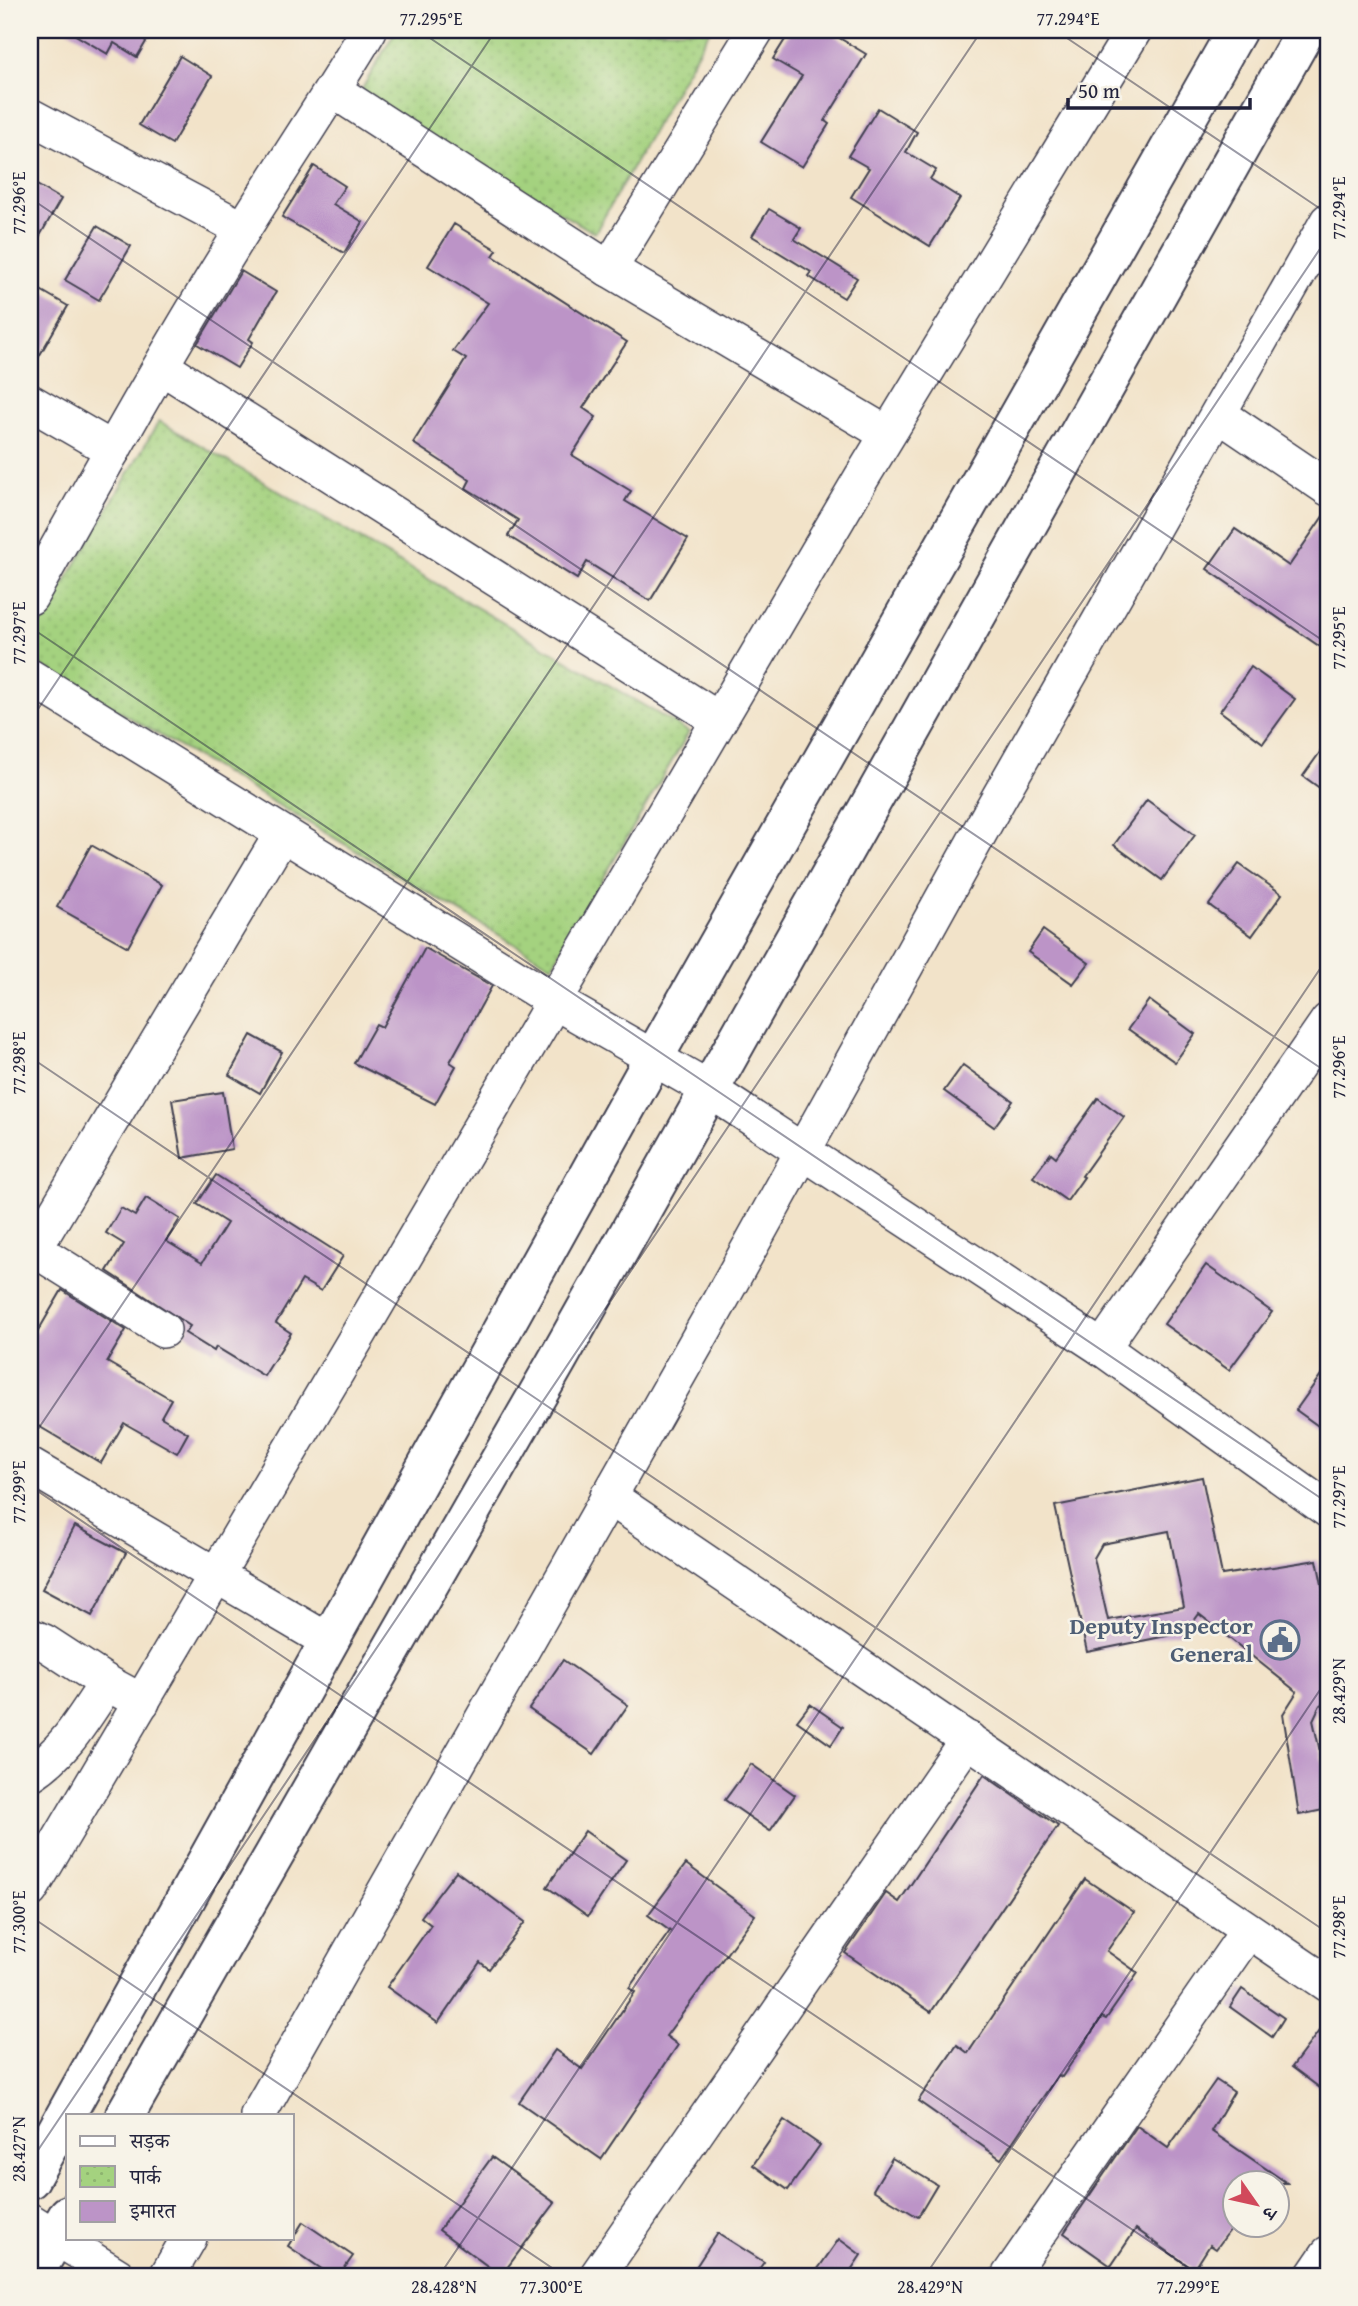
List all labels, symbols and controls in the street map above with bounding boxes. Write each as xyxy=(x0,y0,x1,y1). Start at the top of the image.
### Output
text: 77.295°E xyxy=(399,5,463,32)
text: 77.294°E xyxy=(1036,5,1100,32)
scale bar xyxy=(1068,66,1250,110)
text: 50 m xyxy=(1078,75,1120,106)
text: 77.296°E xyxy=(5,171,32,235)
text: 77.294°E xyxy=(1325,176,1352,240)
text: 77.297°E xyxy=(5,601,32,665)
text: 77.295°E xyxy=(1325,606,1352,670)
text: 77.298°E xyxy=(5,1031,32,1095)
text: 77.296°E xyxy=(1325,1035,1352,1099)
text: 77.299°E xyxy=(5,1460,32,1524)
text: 77.297°E xyxy=(1325,1465,1352,1529)
place label: Deputy Inspector General xyxy=(1070,1608,1254,1671)
public building icon: Deputy Inspector General xyxy=(1259,1619,1301,1661)
text: 28.429°N xyxy=(1325,1658,1352,1724)
text: 77.300°E xyxy=(5,1890,32,1954)
text: 77.298°E xyxy=(1325,1895,1352,1959)
legend xyxy=(66,2114,294,2240)
text: 28.427°N xyxy=(5,2116,32,2182)
text: सड़क xyxy=(129,2125,170,2156)
text: पार्क xyxy=(129,2161,162,2192)
north arrow xyxy=(1222,2170,1292,2240)
text: इमारत xyxy=(129,2195,177,2226)
text: उ xyxy=(1255,2200,1286,2226)
text: 28.428°N xyxy=(411,2273,477,2300)
text: 77.300°E xyxy=(519,2273,583,2300)
text: 28.429°N xyxy=(897,2273,963,2300)
text: 77.299°E xyxy=(1156,2273,1220,2300)

